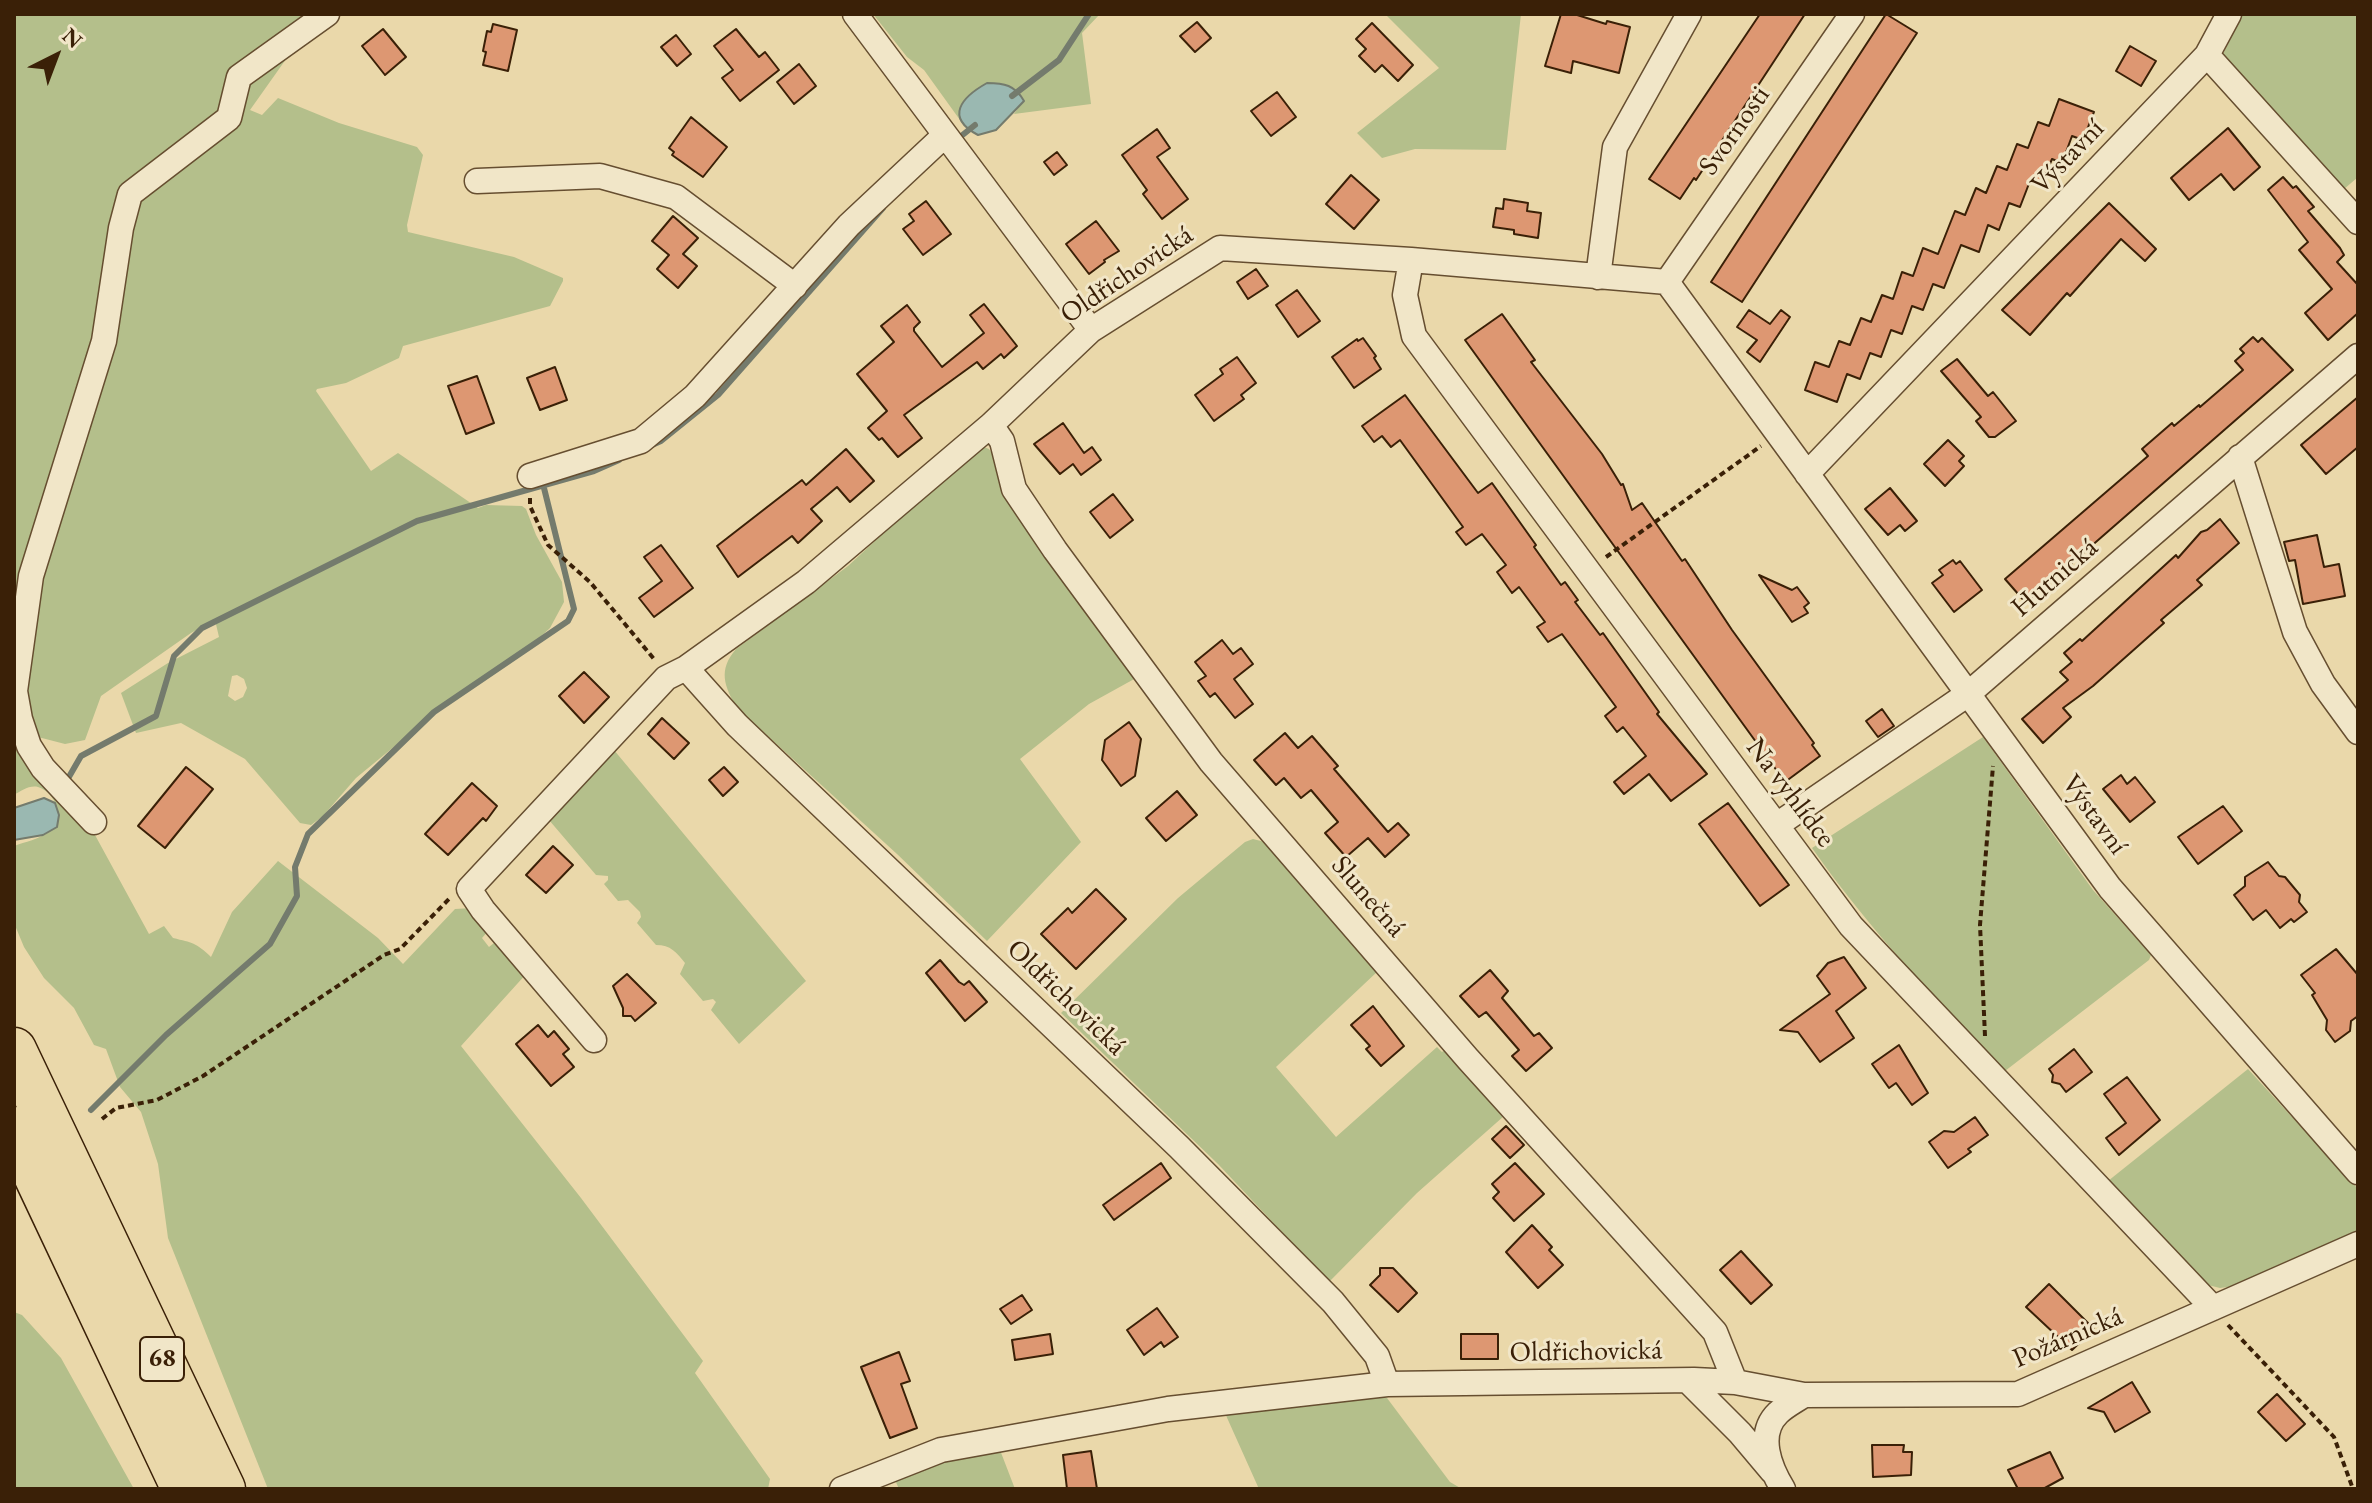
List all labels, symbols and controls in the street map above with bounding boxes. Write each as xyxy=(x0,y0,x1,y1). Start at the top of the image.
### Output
north arrow xyxy=(16,16,96,96)
text: N xyxy=(56,21,89,55)
street label: Svornosti xyxy=(1692,80,1778,182)
street label: Výstavní xyxy=(2024,113,2112,201)
street label: Oldřichovická xyxy=(1054,218,1200,332)
street label: Hutnická xyxy=(2005,531,2105,625)
street label: Na vyhlídce xyxy=(1738,732,1842,854)
street label: Výstavní xyxy=(2054,768,2134,862)
street label: Slunečná xyxy=(1324,849,1412,945)
street label: Oldřichovická xyxy=(999,933,1133,1063)
street label: Požárnická xyxy=(2008,1300,2128,1376)
street label: Oldřichovická xyxy=(1509,1334,1663,1370)
road number: 68 xyxy=(140,1337,184,1381)

